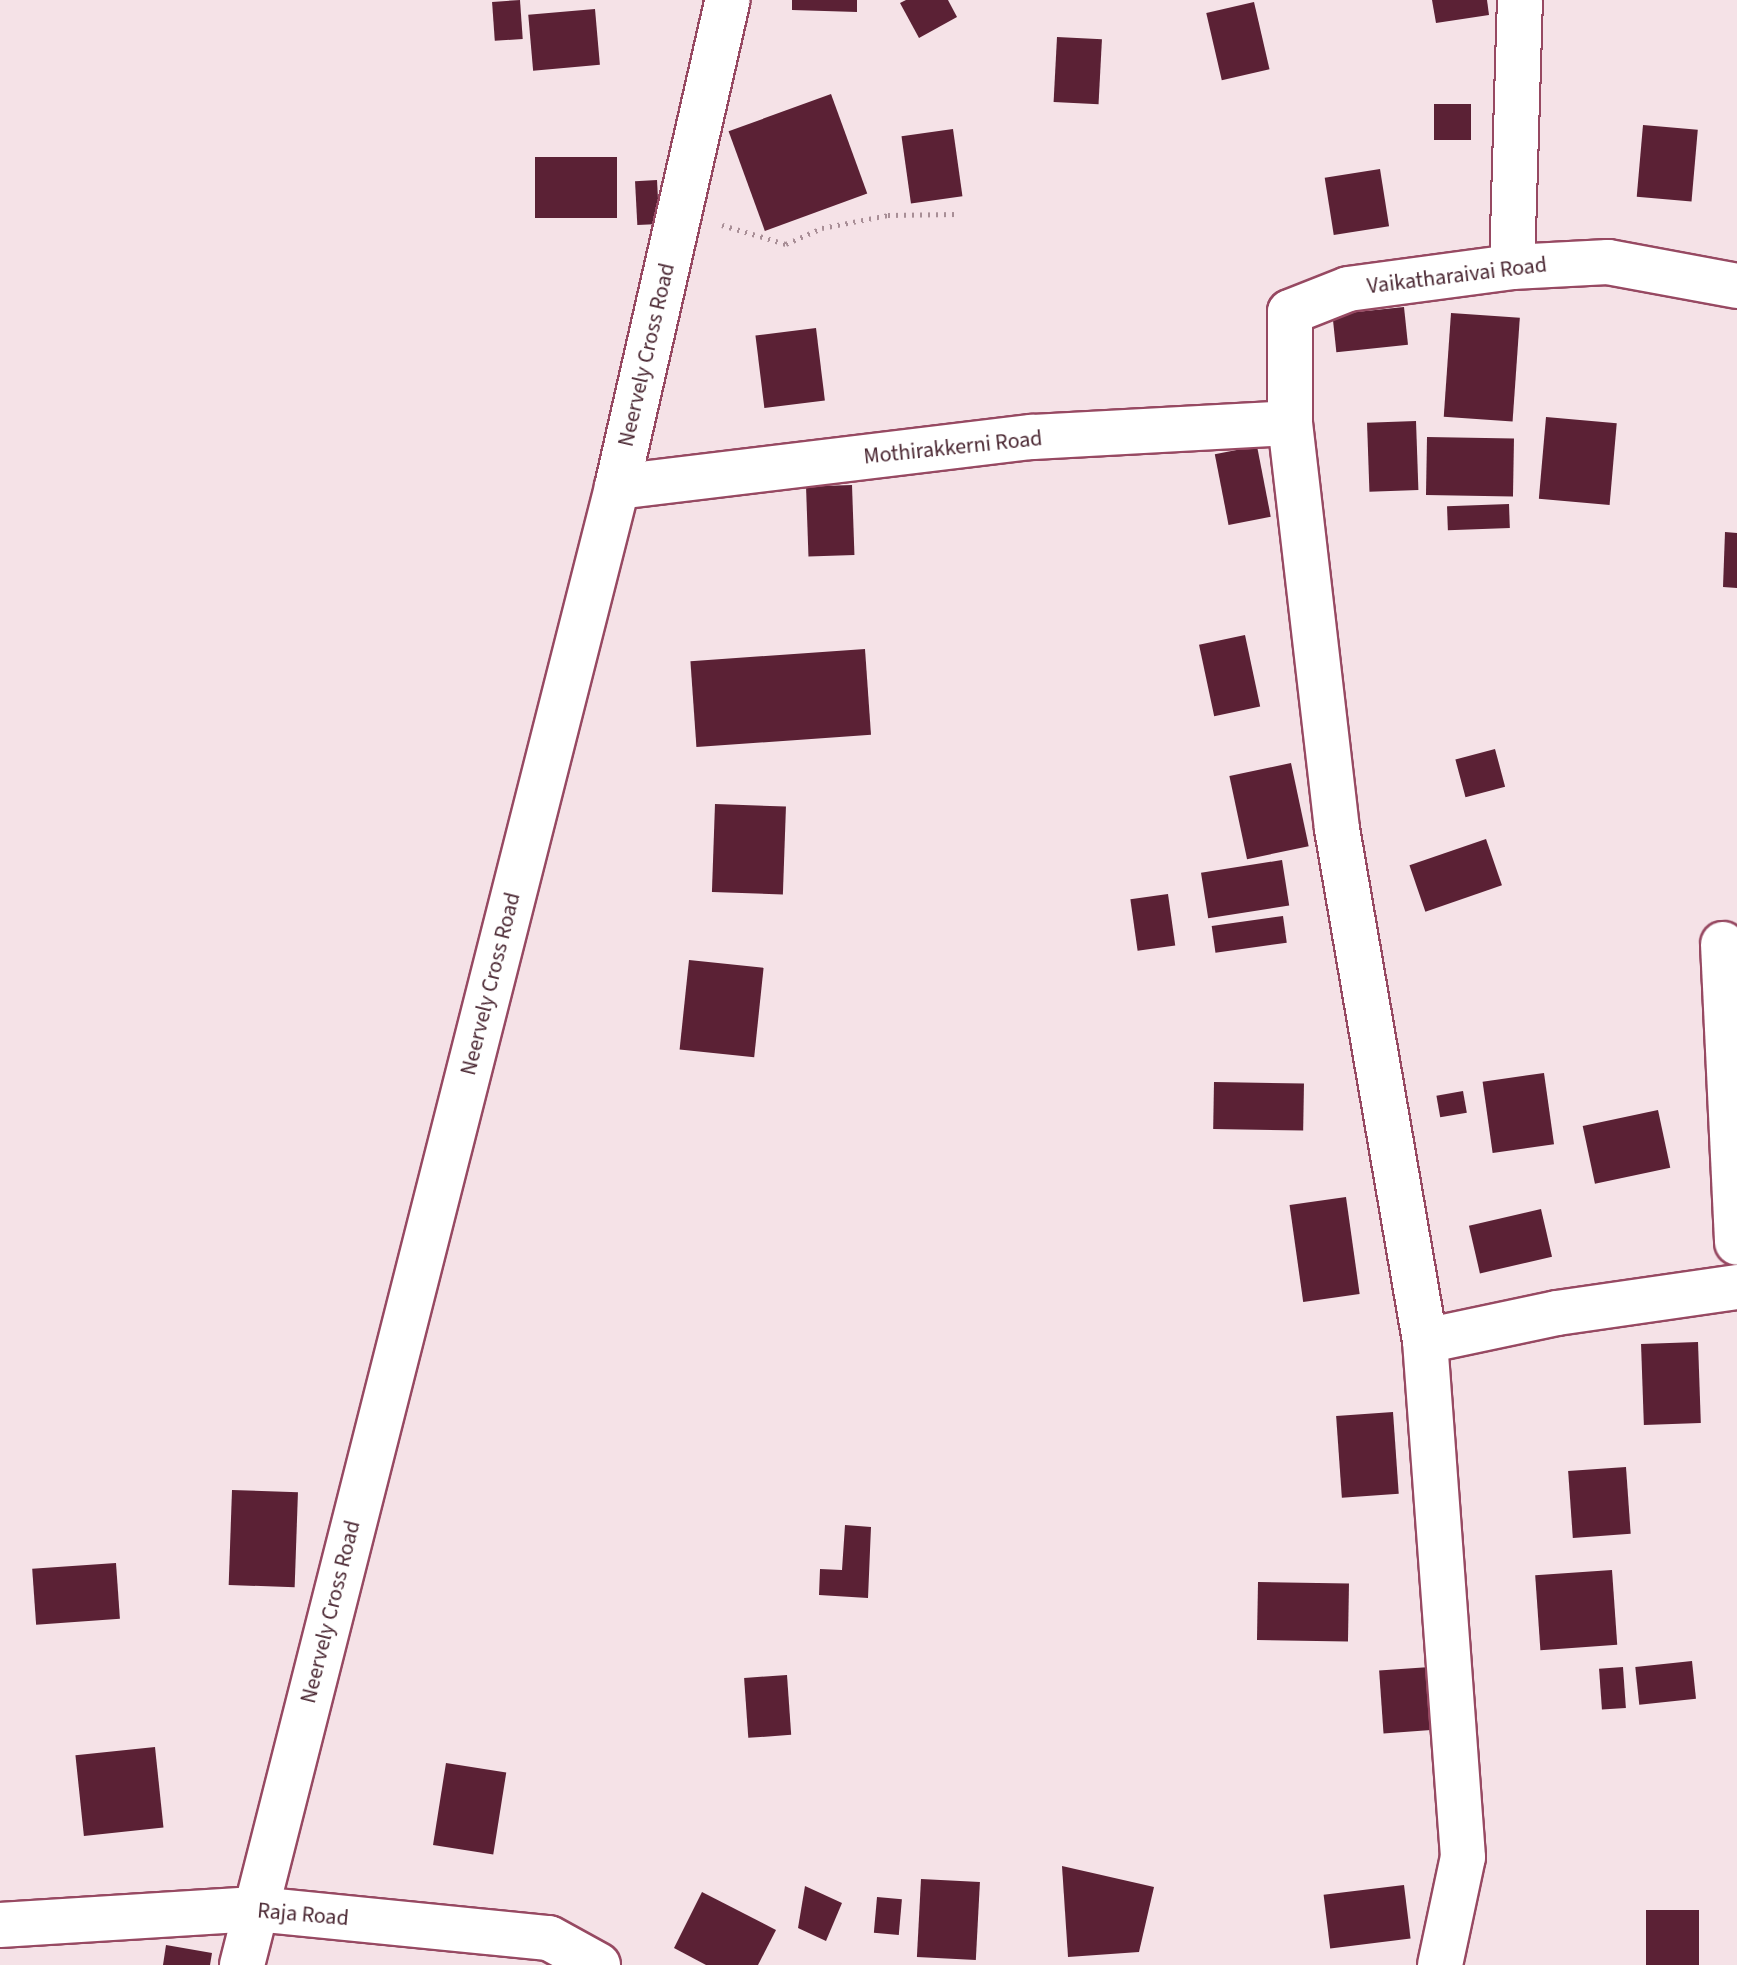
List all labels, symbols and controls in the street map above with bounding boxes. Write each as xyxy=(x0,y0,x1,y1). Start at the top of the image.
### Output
street label: Vaikatharaivai Road xyxy=(1366,252,1548,300)
street label: Neervely Cross Road xyxy=(613,261,681,449)
street label: Mothirakkerni Road xyxy=(862,425,1044,471)
street label: Neervely Cross Road xyxy=(456,890,526,1078)
street label: Neervely Cross Road xyxy=(296,1518,366,1706)
street label: Raja Road xyxy=(256,1898,350,1932)

